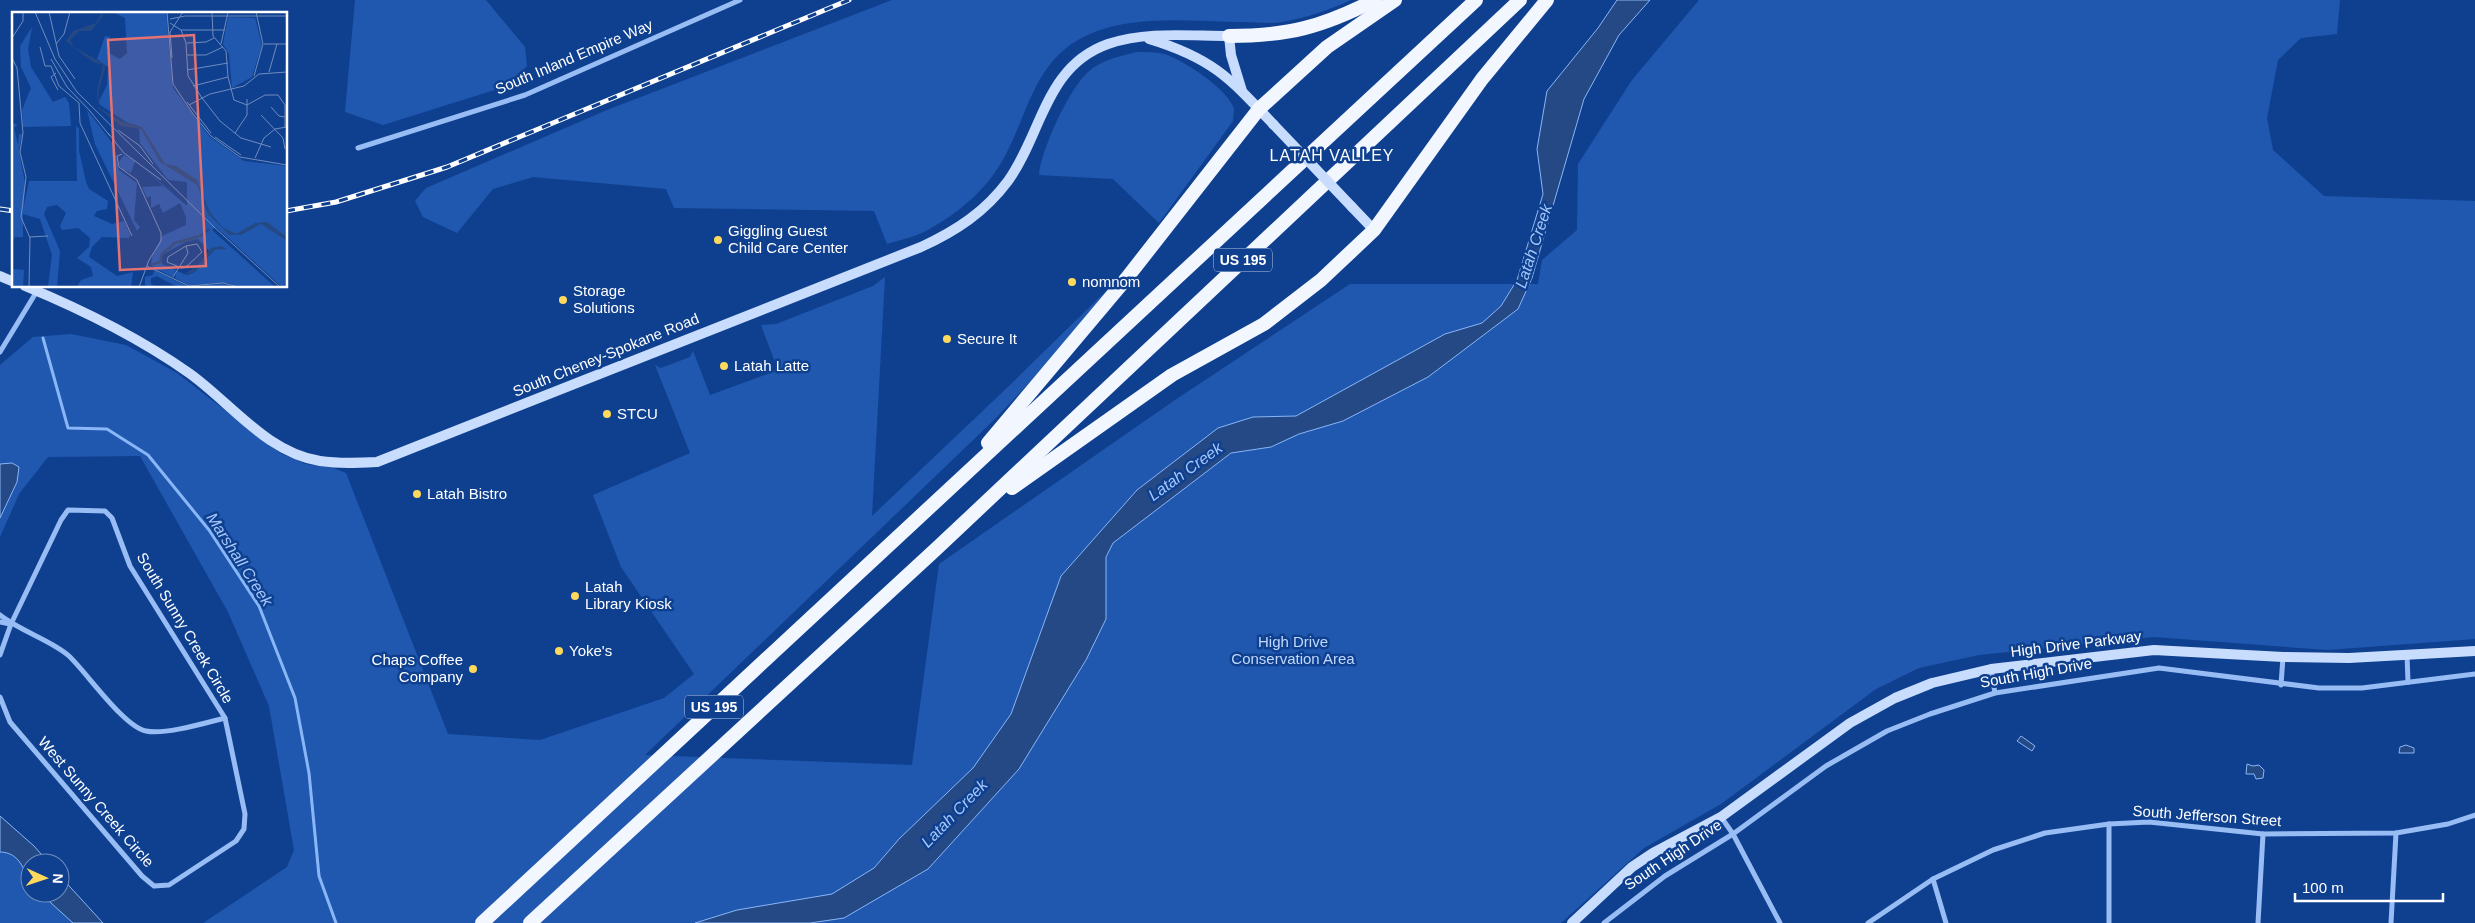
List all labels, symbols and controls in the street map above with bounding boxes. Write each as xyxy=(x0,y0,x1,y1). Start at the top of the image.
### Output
inset map xyxy=(12,12,288,288)
street label: South Inland Empire Way xyxy=(492,15,656,97)
district label: LATAH VALLEY xyxy=(1270,147,1394,164)
water label: Latah Creek xyxy=(1512,201,1555,290)
place label: Giggling Guest Child Care Center xyxy=(728,222,848,256)
marker: Giggling Guest Child Care Center xyxy=(712,234,724,246)
road number: US 195 xyxy=(1214,248,1272,272)
place label: nomnom xyxy=(1082,273,1140,290)
marker: nomnom xyxy=(1066,276,1078,288)
place label: Storage Solutions xyxy=(573,282,635,316)
marker: Storage Solutions xyxy=(557,294,569,306)
street label: South Cheney-Spokane Road xyxy=(510,309,701,400)
place label: Secure It xyxy=(957,330,1018,347)
marker: Secure It xyxy=(941,333,953,345)
place label: Latah Latte xyxy=(734,357,809,374)
marker: Latah Latte xyxy=(718,360,730,372)
place label: STCU xyxy=(617,405,658,422)
marker: STCU xyxy=(601,408,613,420)
water label: Latah Creek xyxy=(1145,438,1226,504)
place label: Latah Bistro xyxy=(427,485,507,502)
marker: Latah Bistro xyxy=(411,488,423,500)
water label: Marshall Creek xyxy=(203,510,277,610)
street label: South Sunny Creek Circle xyxy=(134,549,237,706)
place label: Latah Library Kiosk xyxy=(585,578,672,612)
marker: Latah Library Kiosk xyxy=(569,590,581,602)
street label: High Drive Parkway xyxy=(2010,627,2143,660)
park label: High Drive Conservation Area xyxy=(1231,633,1355,667)
place label: Yoke's xyxy=(569,642,612,659)
marker: Yoke's xyxy=(553,645,565,657)
place label: Chaps Coffee Company xyxy=(372,651,463,685)
street label: South High Drive xyxy=(1979,654,2093,691)
marker: Chaps Coffee Company xyxy=(467,663,479,675)
road number: US 195 xyxy=(685,696,743,719)
street label: West Sunny Creek Circle xyxy=(35,733,158,870)
water label: Latah Creek xyxy=(918,775,991,851)
street label: South Jefferson Street xyxy=(2132,802,2283,829)
street label: South High Drive xyxy=(1621,816,1724,893)
north arrow xyxy=(20,853,70,903)
scale bar xyxy=(2295,870,2442,902)
text: N xyxy=(50,873,66,884)
text: 100 m xyxy=(2302,879,2344,896)

